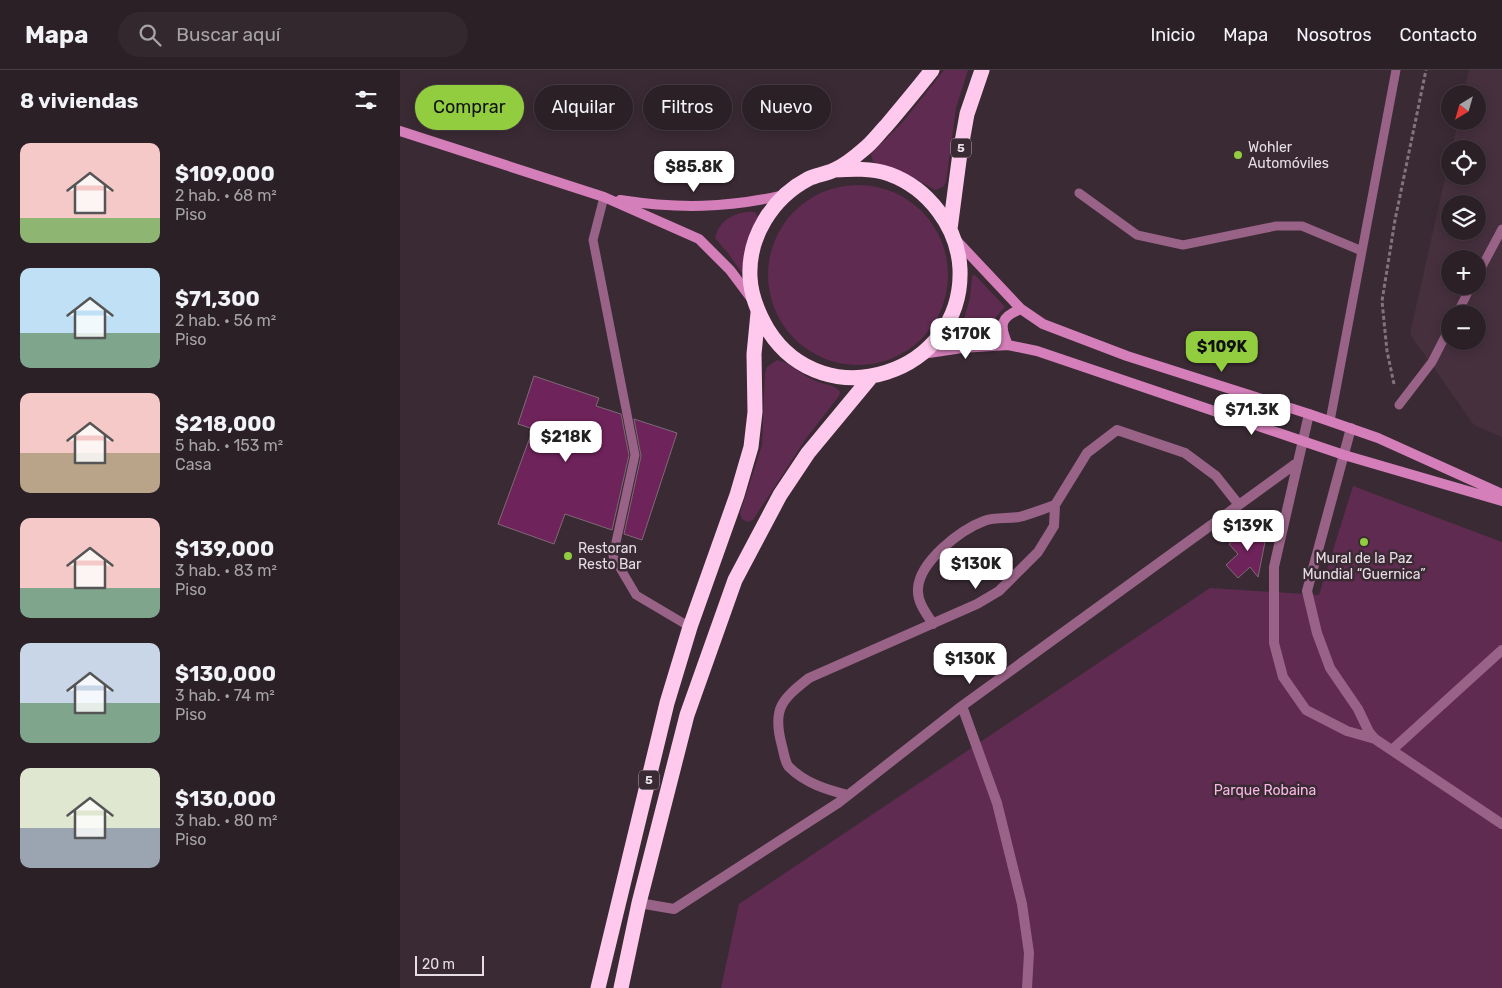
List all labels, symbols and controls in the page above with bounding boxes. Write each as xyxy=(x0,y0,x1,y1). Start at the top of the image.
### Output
search box xyxy=(118,12,468,57)
text: Mapa xyxy=(25,21,88,49)
icon: search xyxy=(136,21,164,49)
text: Buscar aquí xyxy=(176,23,280,46)
text: Inicio xyxy=(1150,24,1195,46)
text: Mapa xyxy=(1223,24,1268,46)
text: Nosotros xyxy=(1296,24,1372,46)
text: Contacto xyxy=(1400,24,1477,46)
chip: Comprar xyxy=(415,85,524,130)
chip: Alquilar xyxy=(534,85,633,130)
chip: Filtros xyxy=(643,85,732,130)
chip: Nuevo xyxy=(742,85,831,130)
north arrow xyxy=(1441,85,1486,130)
map controls xyxy=(1441,85,1486,350)
icon: filters xyxy=(352,86,380,114)
text: 8 viviendas xyxy=(20,88,138,113)
road number: 5 xyxy=(951,138,971,158)
place label: Wohler Automóviles xyxy=(1248,139,1329,172)
button: locate xyxy=(1441,140,1486,185)
marker: Wohler Automóviles xyxy=(1232,149,1244,161)
pin: $85.8K xyxy=(653,150,735,193)
text: $85.8K xyxy=(665,157,723,176)
text: $109,000 xyxy=(175,161,275,186)
icon: home xyxy=(60,163,120,223)
text: 2 hab. · 68 m² xyxy=(175,186,277,205)
button: layers xyxy=(1441,195,1486,240)
text: Piso xyxy=(175,205,207,224)
button: + xyxy=(1441,250,1486,295)
text: $71,300 xyxy=(175,286,260,311)
icon: home xyxy=(60,288,120,348)
button: − xyxy=(1441,305,1486,350)
text: 2 hab. · 56 m² xyxy=(175,311,276,330)
pin: $170K xyxy=(931,318,1001,360)
text: $170K xyxy=(941,324,991,343)
text: Piso xyxy=(175,330,207,349)
pin: $109K xyxy=(1187,330,1257,373)
text: $109K xyxy=(1197,337,1247,356)
pin: $71.3K xyxy=(1211,394,1293,436)
text: $71.3K xyxy=(1225,400,1279,419)
text: $218,000 xyxy=(175,411,276,436)
icon: home xyxy=(60,413,120,473)
pin: $218K xyxy=(531,420,601,463)
text: $218K xyxy=(541,427,591,446)
text: 5 hab. · 153 m² xyxy=(175,436,283,455)
text: Casa xyxy=(175,455,211,474)
pin: $139K xyxy=(1213,510,1283,552)
text: $139K xyxy=(1223,516,1273,535)
text: $139,000 xyxy=(175,536,274,561)
marker: Mural de la Paz Mundial “Guernica” xyxy=(1358,536,1370,548)
icon: home xyxy=(60,538,120,598)
place label: Restoran Resto Bar xyxy=(578,540,642,573)
pin: $130K xyxy=(941,548,1011,590)
marker: Restoran Resto Bar xyxy=(562,550,574,562)
place label: Mural de la Paz Mundial “Guernica” xyxy=(1302,550,1426,583)
text: $130K xyxy=(951,554,1001,573)
text: 3 hab. · 83 m² xyxy=(175,561,277,580)
text: Piso xyxy=(175,580,207,599)
pin: $130K xyxy=(935,642,1005,685)
text: $130K xyxy=(945,649,995,668)
text: $130,000 xyxy=(175,661,276,686)
icon: home xyxy=(60,663,120,723)
text: 3 hab. · 74 m² xyxy=(175,686,275,705)
text: Piso xyxy=(175,705,207,724)
road number: 5 xyxy=(639,770,659,790)
park label: Parque Robaina xyxy=(1214,782,1316,799)
text: $130,000 xyxy=(175,786,276,811)
icon: home xyxy=(60,788,120,848)
text: 3 hab. · 80 m² xyxy=(175,811,278,830)
text: Piso xyxy=(175,830,207,849)
scale bar xyxy=(415,953,484,976)
text: 20 m xyxy=(422,956,455,973)

